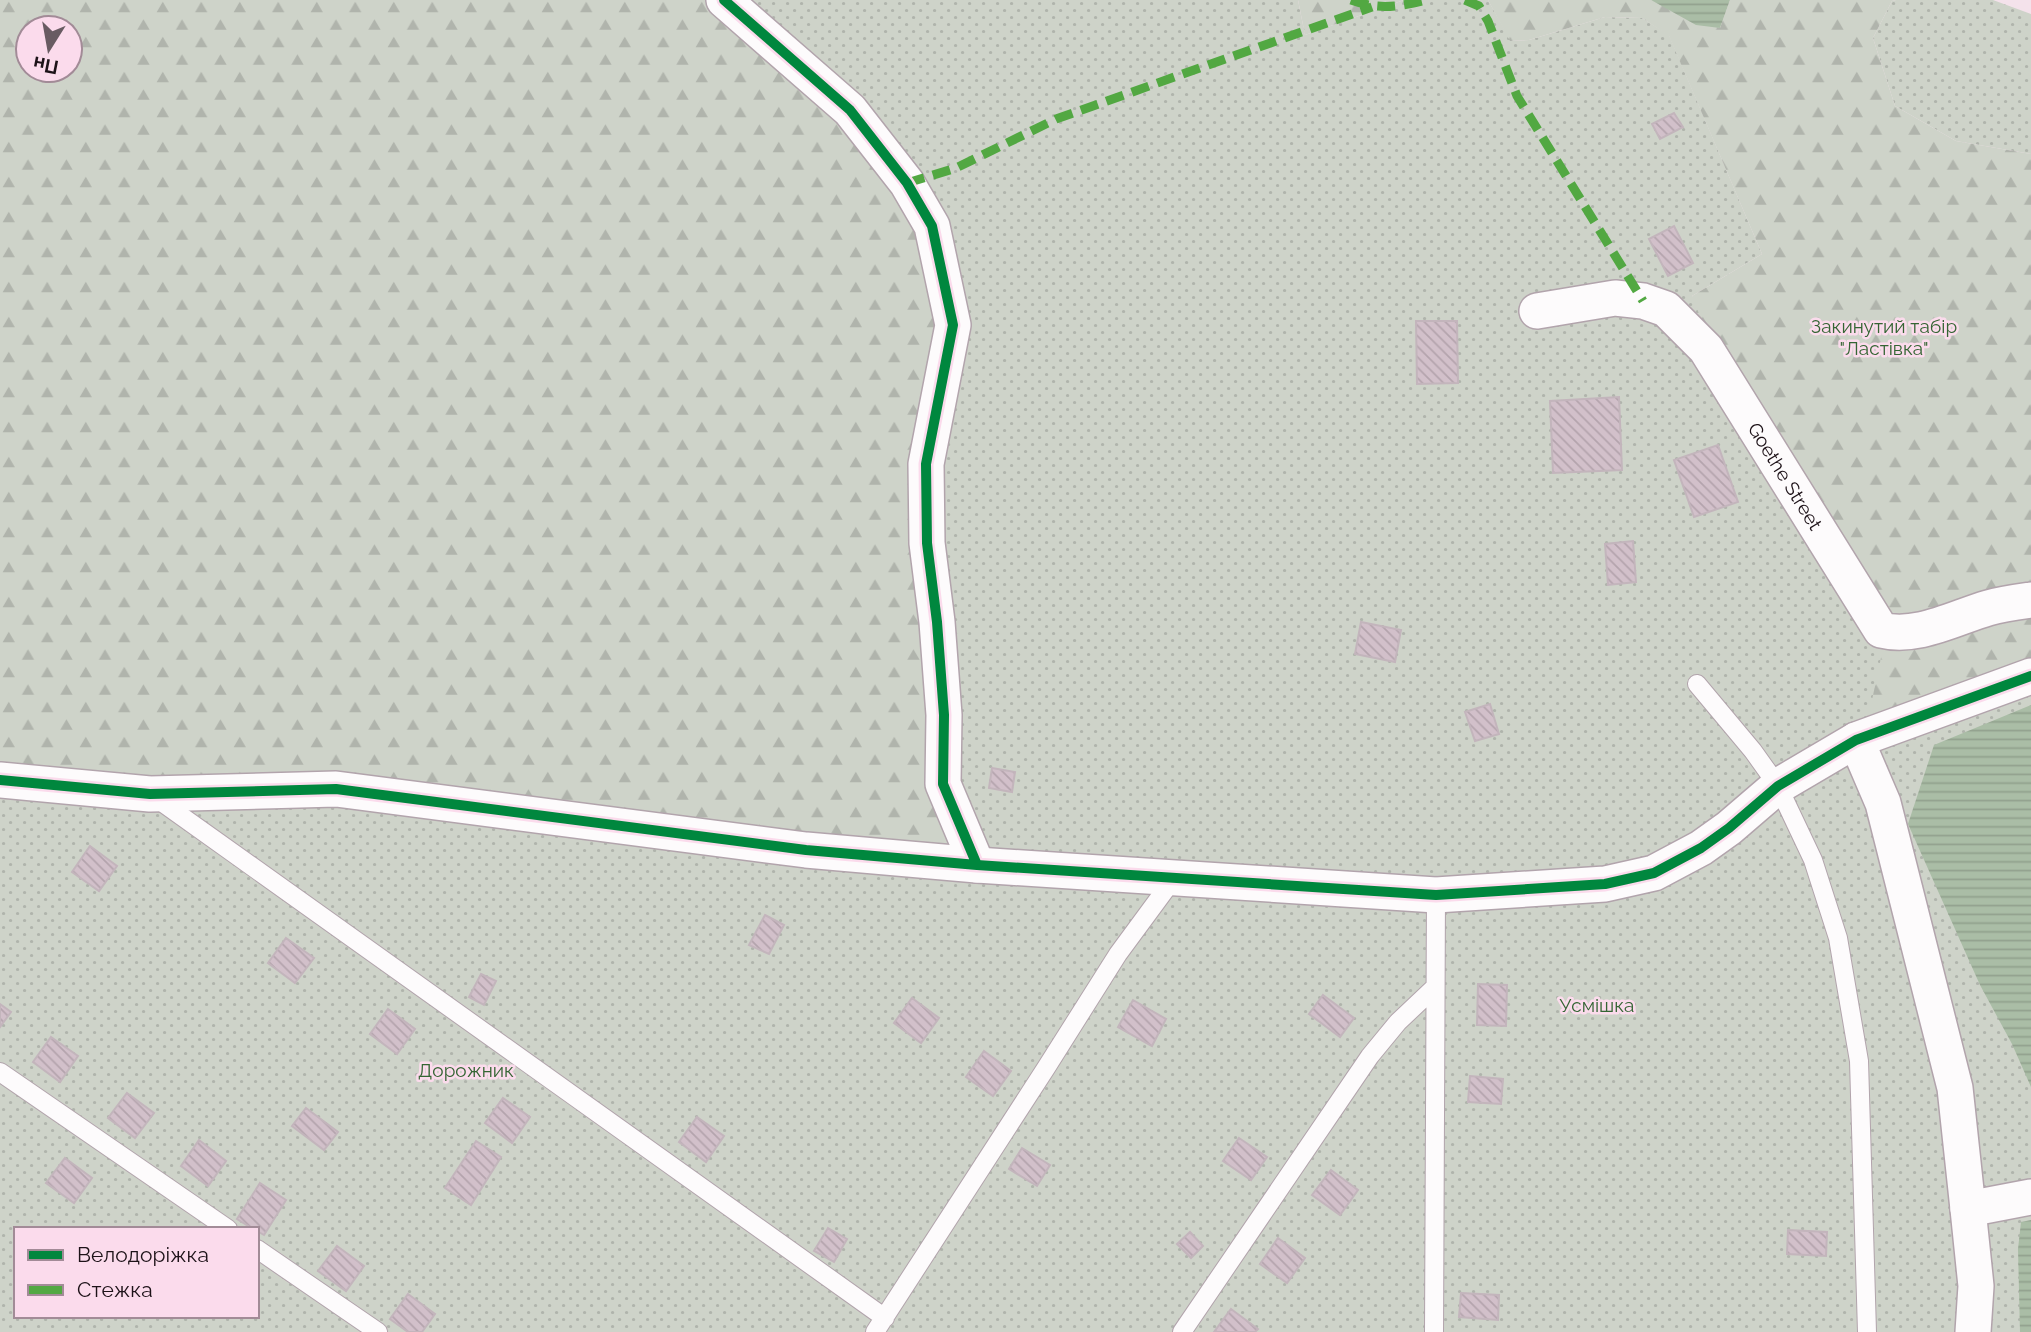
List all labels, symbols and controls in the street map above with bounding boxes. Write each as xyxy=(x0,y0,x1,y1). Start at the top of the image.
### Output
north arrow xyxy=(14,14,84,84)
text: Пн xyxy=(31,52,60,79)
park label: Закинутий табір "Ластівка" xyxy=(1811,315,1957,359)
street label: Goethe Street xyxy=(1744,419,1827,534)
park label: Усмішка xyxy=(1560,994,1634,1016)
park label: Дорожник xyxy=(418,1059,514,1081)
legend xyxy=(14,1227,259,1318)
text: Велодоріжка xyxy=(77,1242,209,1267)
text: Стежка xyxy=(77,1277,153,1302)

